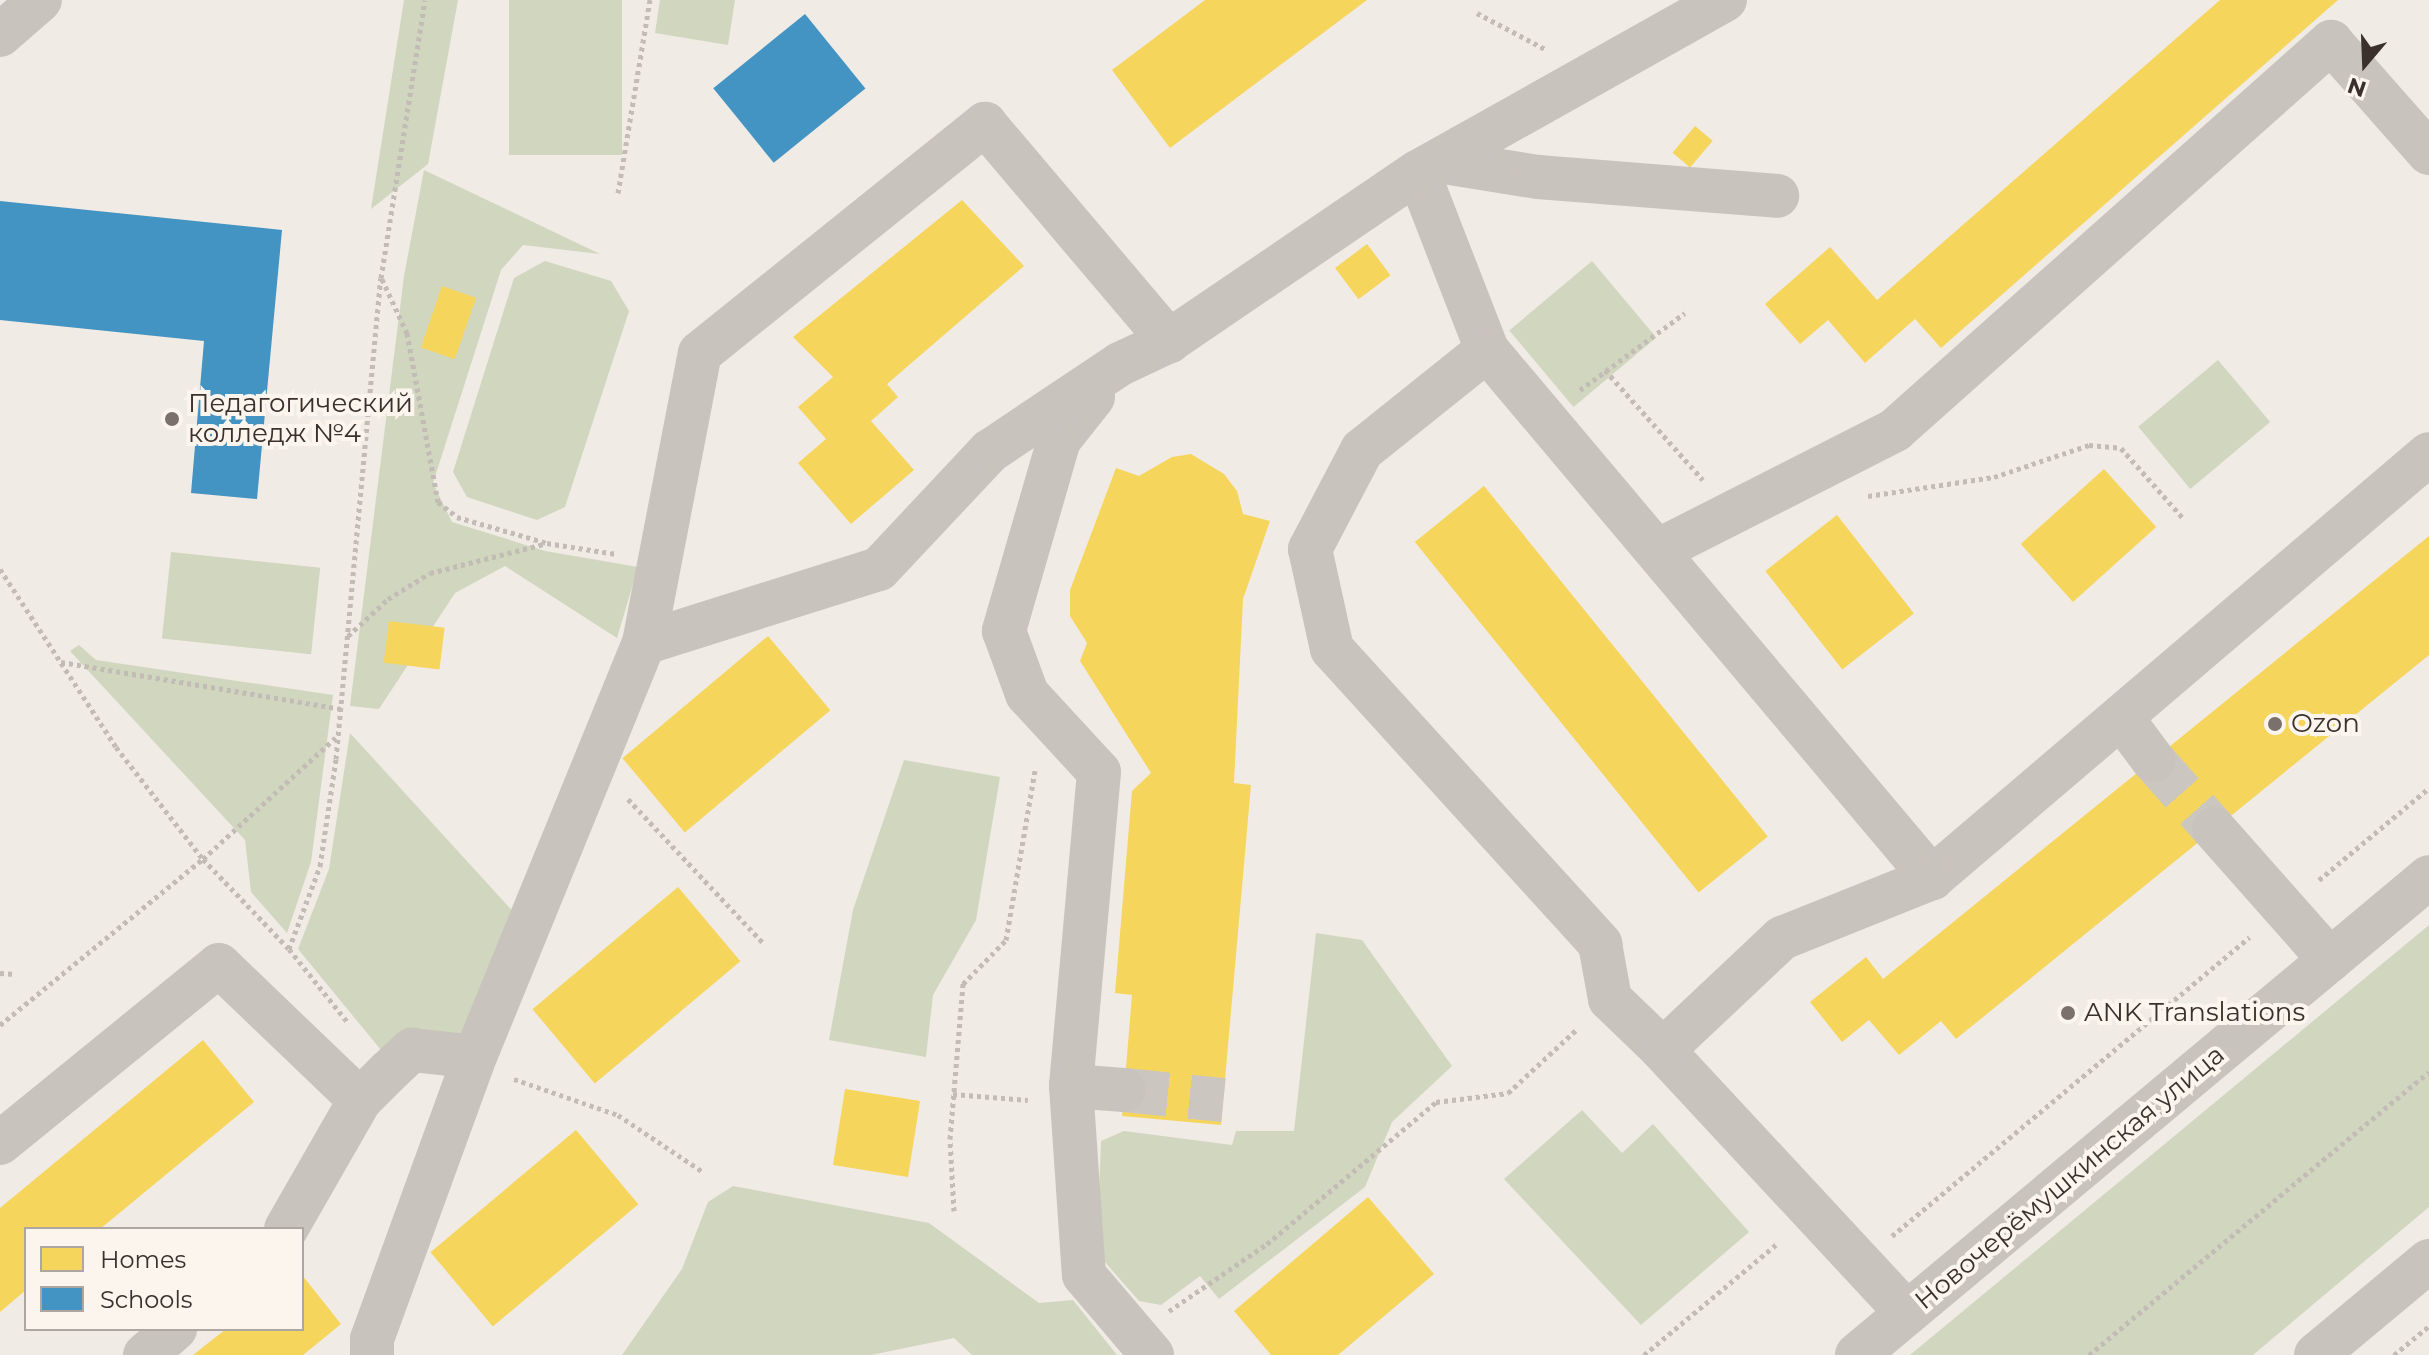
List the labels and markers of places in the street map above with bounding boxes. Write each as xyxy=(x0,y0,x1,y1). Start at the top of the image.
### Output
place label: Педагогический колледж №4 xyxy=(188,388,413,450)
marker: Педагогический колледж №4 xyxy=(163,410,181,428)
place label: Ozon xyxy=(2291,708,2360,740)
marker: Ozon xyxy=(2266,715,2284,733)
place label: ANK Translations xyxy=(2084,997,2305,1029)
marker: ANK Translations xyxy=(2059,1004,2077,1022)

